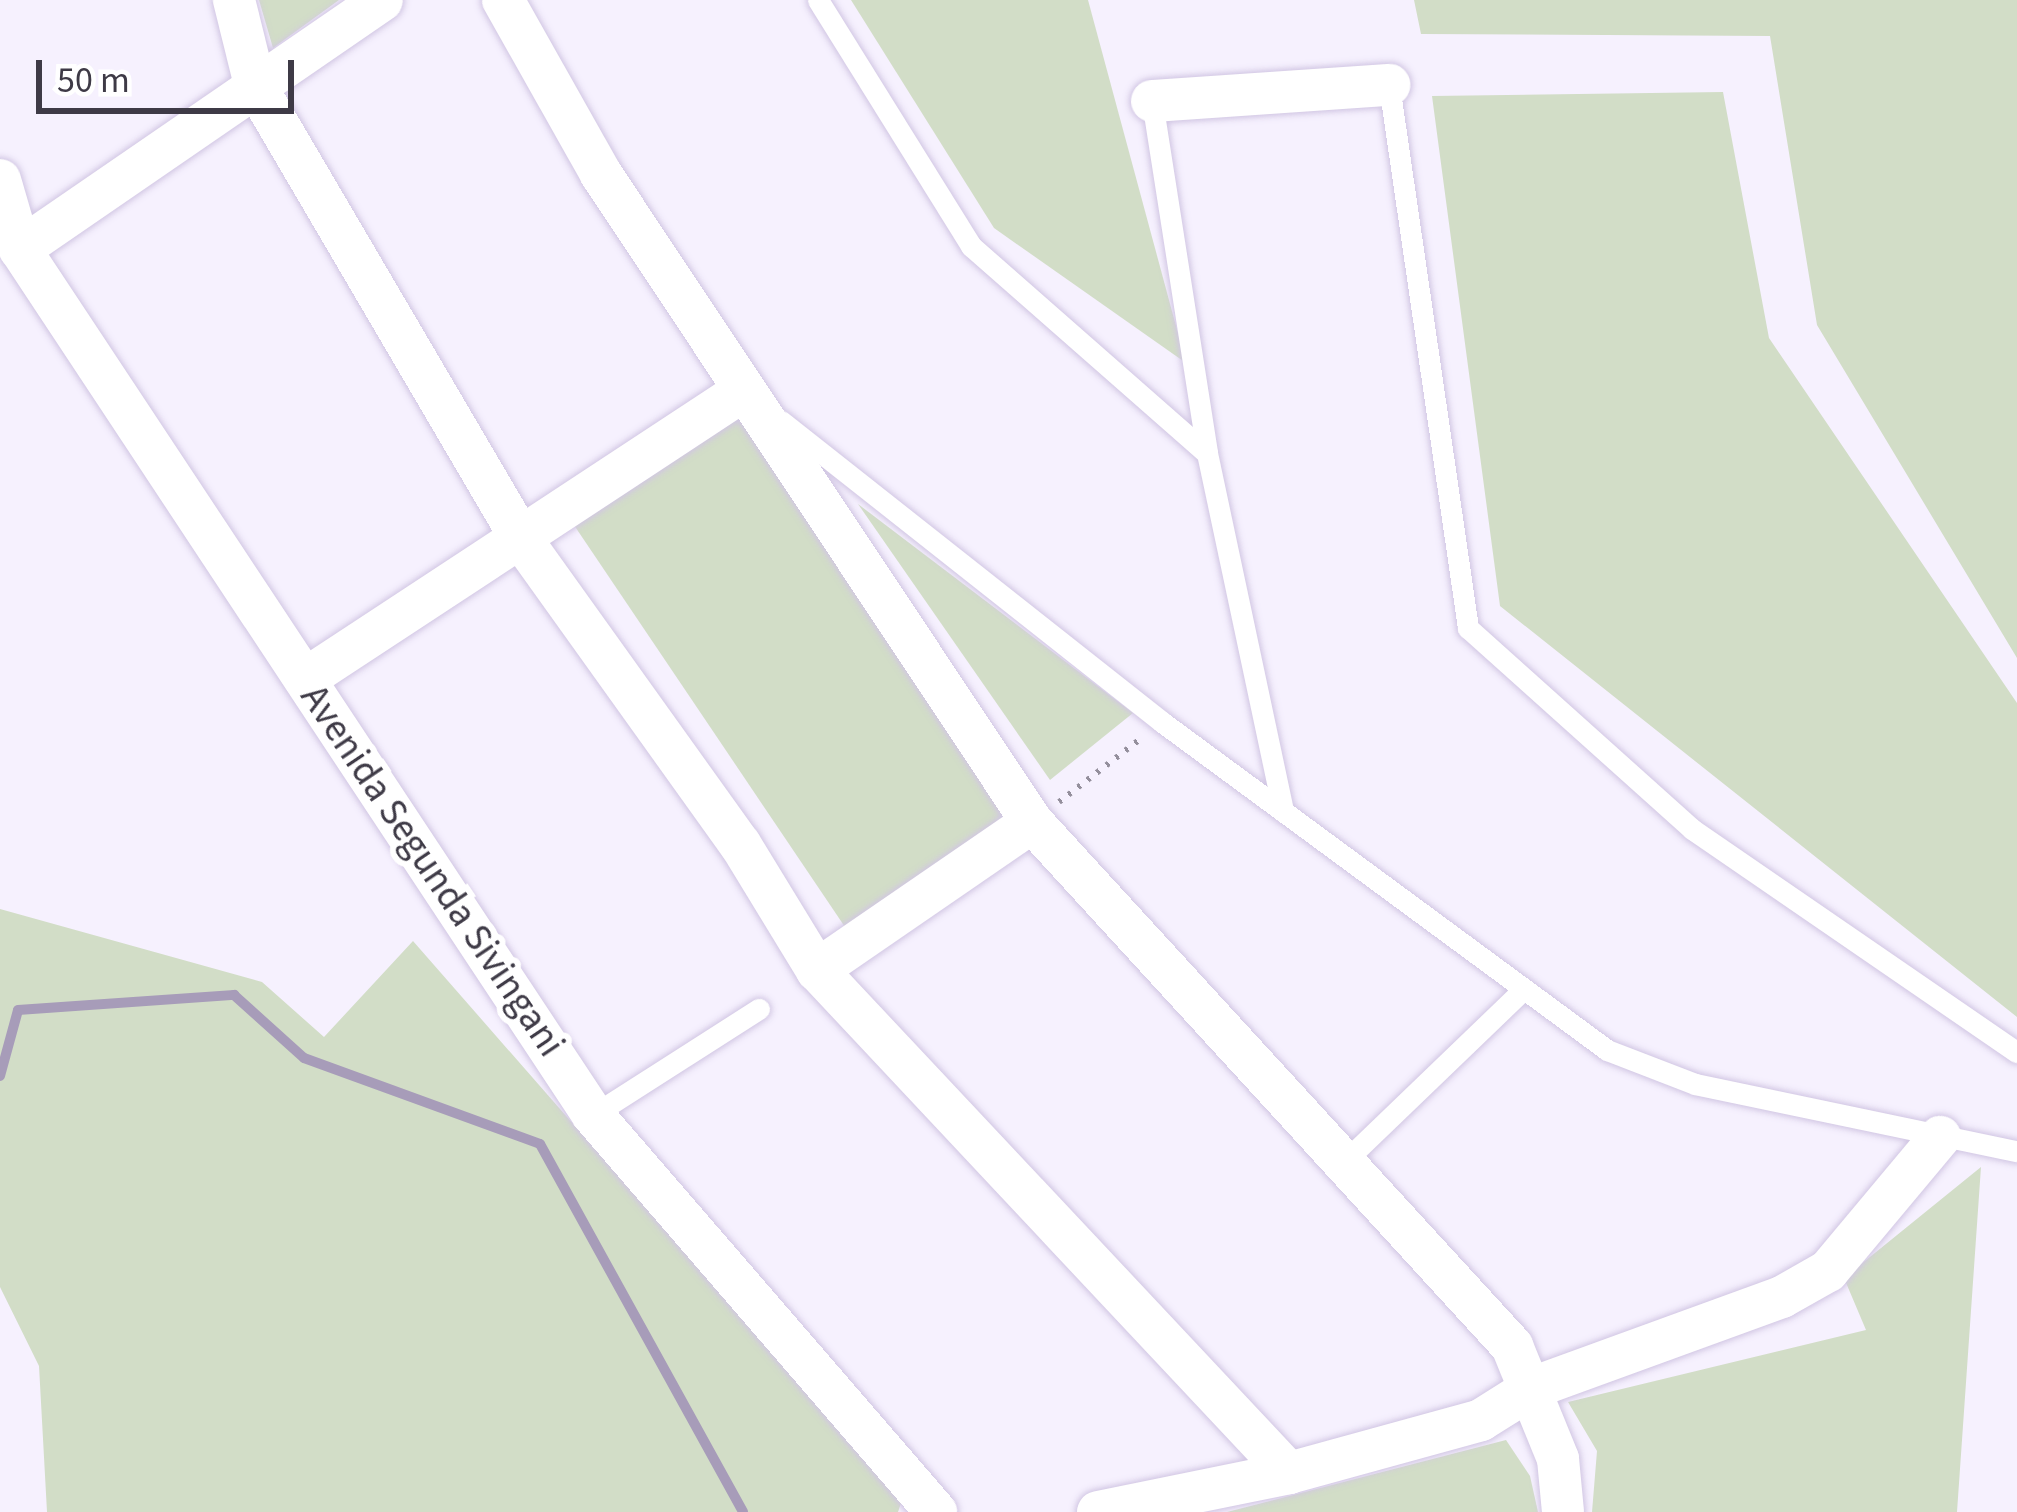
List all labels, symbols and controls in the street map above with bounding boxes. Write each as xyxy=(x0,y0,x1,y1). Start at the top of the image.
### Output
scale bar xyxy=(42,36,300,110)
text: 50 m xyxy=(57,55,130,106)
street label: Avenida Segunda Sivingani xyxy=(290,676,574,1066)

